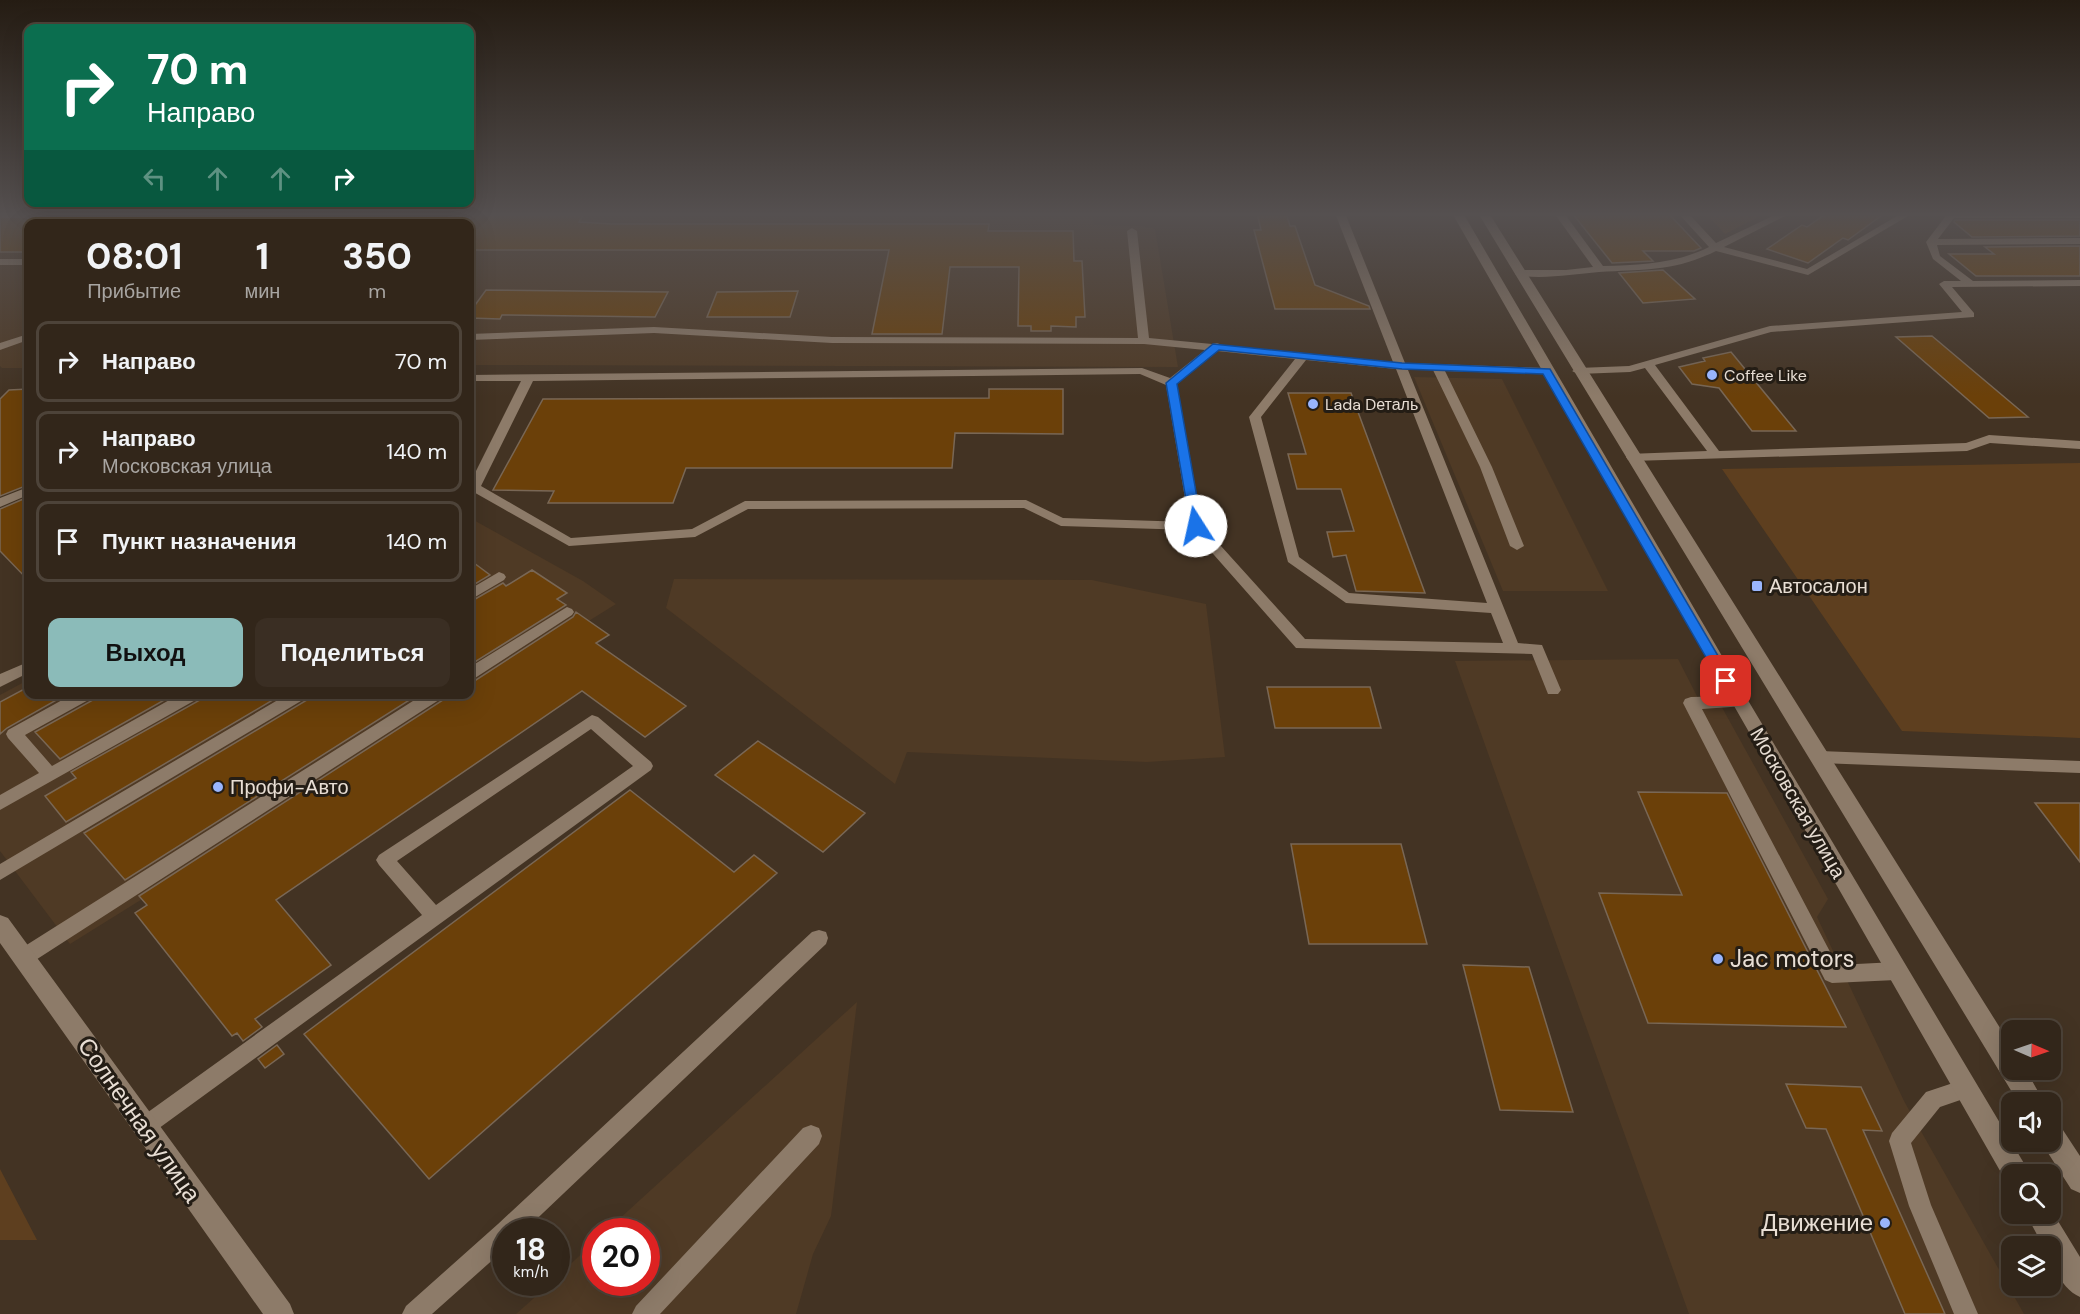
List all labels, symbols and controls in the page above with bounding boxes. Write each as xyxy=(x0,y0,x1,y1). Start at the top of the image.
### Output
text: 70 m xyxy=(147,42,248,97)
icon: right xyxy=(48,48,126,126)
text: Направо xyxy=(147,95,255,130)
icon: left xyxy=(138,162,171,195)
icon: ahead xyxy=(201,162,234,195)
icon: ahead xyxy=(264,162,297,195)
icon: right xyxy=(327,162,360,195)
text: 08:01 xyxy=(86,233,182,280)
text: 1 xyxy=(256,233,269,280)
text: 350 xyxy=(342,233,412,280)
text: Прибытие xyxy=(87,278,181,304)
text: мин xyxy=(244,278,280,304)
text: m xyxy=(368,278,386,304)
icon: right xyxy=(51,345,84,378)
text: Направо xyxy=(102,347,196,376)
text: 70 m xyxy=(395,347,447,376)
place label: Coffee Like xyxy=(1724,365,1807,386)
marker: Coffee Like xyxy=(1705,368,1719,382)
place label: Lada Dеталь xyxy=(1325,394,1418,415)
marker: Lada Dеталь xyxy=(1306,397,1320,411)
text: Направо xyxy=(102,424,196,453)
icon: right xyxy=(51,435,84,468)
text: 140 m xyxy=(386,437,447,466)
text: Московская улица xyxy=(102,453,272,479)
position arrow xyxy=(1164,494,1228,558)
icon: arrive xyxy=(51,525,84,558)
text: Пункт назначения xyxy=(102,527,297,556)
text: 140 m xyxy=(386,527,447,556)
place label: Автосалон xyxy=(1769,573,1868,599)
marker: Автосалон xyxy=(1750,579,1764,593)
button: Выход xyxy=(48,618,243,687)
button: Поделиться xyxy=(255,618,450,687)
pin xyxy=(1700,655,1751,706)
icon: arrive xyxy=(1709,664,1742,697)
street label: Московская улица xyxy=(1744,723,1852,884)
place label: Профи-Авто xyxy=(230,774,349,800)
marker: Профи-Авто xyxy=(211,780,225,794)
place label: Jac motors xyxy=(1730,943,1855,974)
marker: Jac motors xyxy=(1711,952,1725,966)
north arrow xyxy=(2001,1020,2061,1080)
map controls xyxy=(2001,1020,2061,1296)
street label: Солнечная улица xyxy=(71,1031,208,1209)
button: sound xyxy=(2001,1092,2061,1152)
button: search xyxy=(2001,1164,2061,1224)
place label: Движение xyxy=(1761,1207,1873,1238)
marker: Движение xyxy=(1878,1216,1892,1230)
speed limit sign: 20 xyxy=(582,1218,660,1296)
text: 18 xyxy=(516,1230,546,1269)
button: layers xyxy=(2001,1236,2061,1296)
text: km/h xyxy=(513,1262,549,1282)

